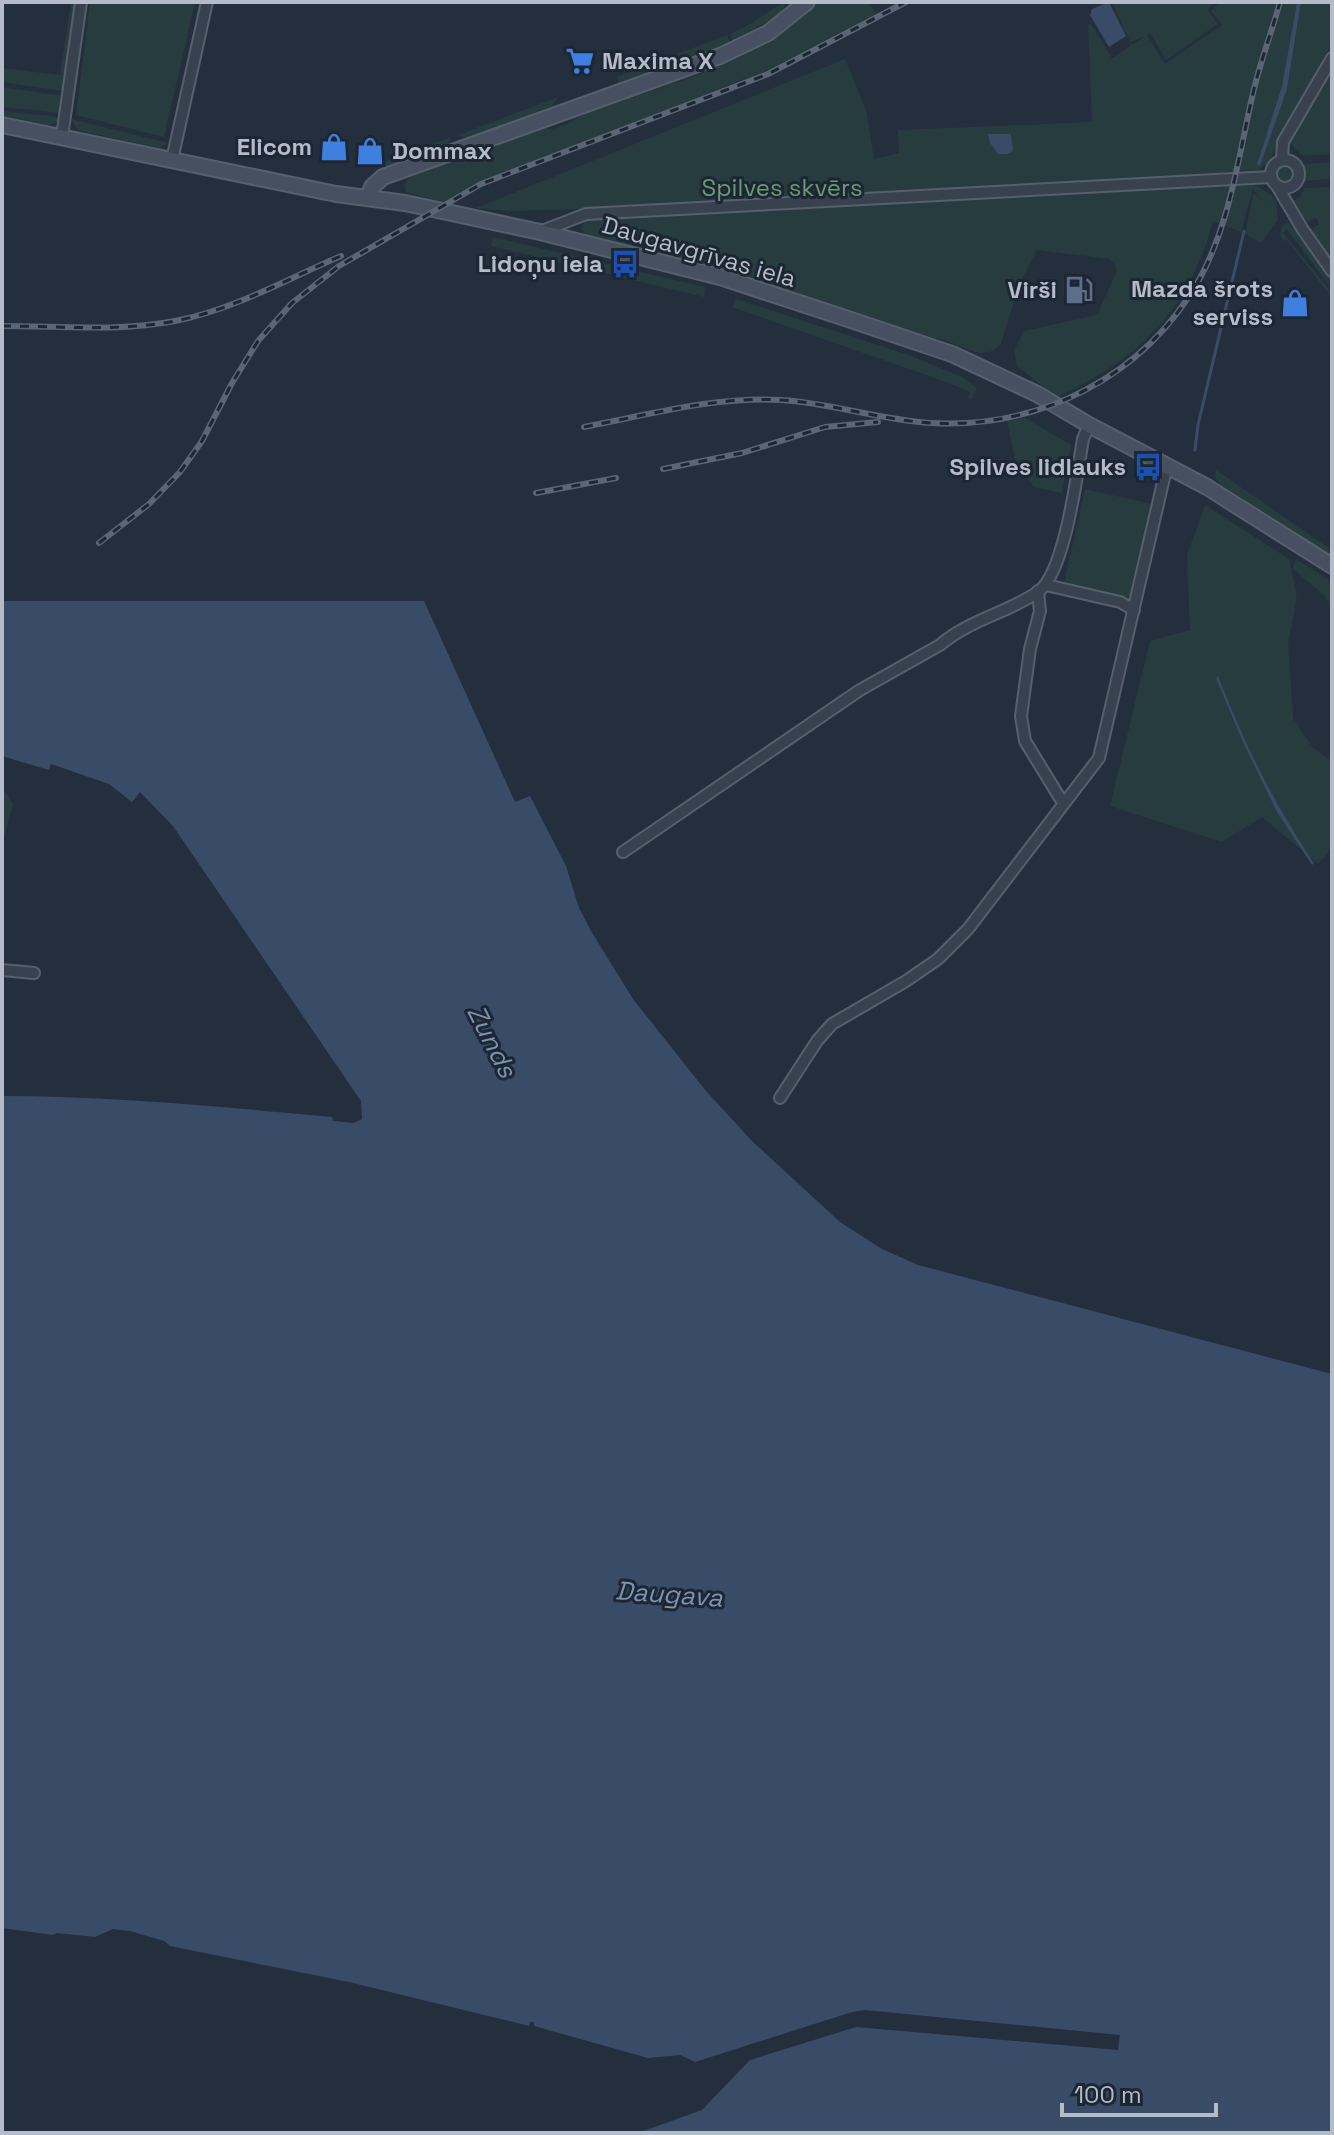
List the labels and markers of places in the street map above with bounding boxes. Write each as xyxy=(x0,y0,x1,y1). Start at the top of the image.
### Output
place label: Maxima X xyxy=(602,45,714,76)
supermarket icon: Maxima X xyxy=(565,46,595,76)
place label: Elicom xyxy=(237,131,312,162)
shop icon: Elicom xyxy=(319,132,349,162)
place label: Dommax xyxy=(392,135,492,166)
shop icon: Dommax xyxy=(355,136,385,166)
place label: Lidoņu iela xyxy=(478,248,603,280)
bus stop icon: Lidoņu iela xyxy=(610,249,640,279)
place label: Mazda šrots serviss xyxy=(1131,273,1273,332)
place label: Virši xyxy=(1008,274,1057,305)
fuel station icon: Virši xyxy=(1064,275,1094,305)
shop icon: Mazda šrots serviss xyxy=(1280,288,1310,318)
place label: Spilves lidlauks xyxy=(949,451,1126,482)
bus stop icon: Spilves lidlauks xyxy=(1133,452,1163,482)

